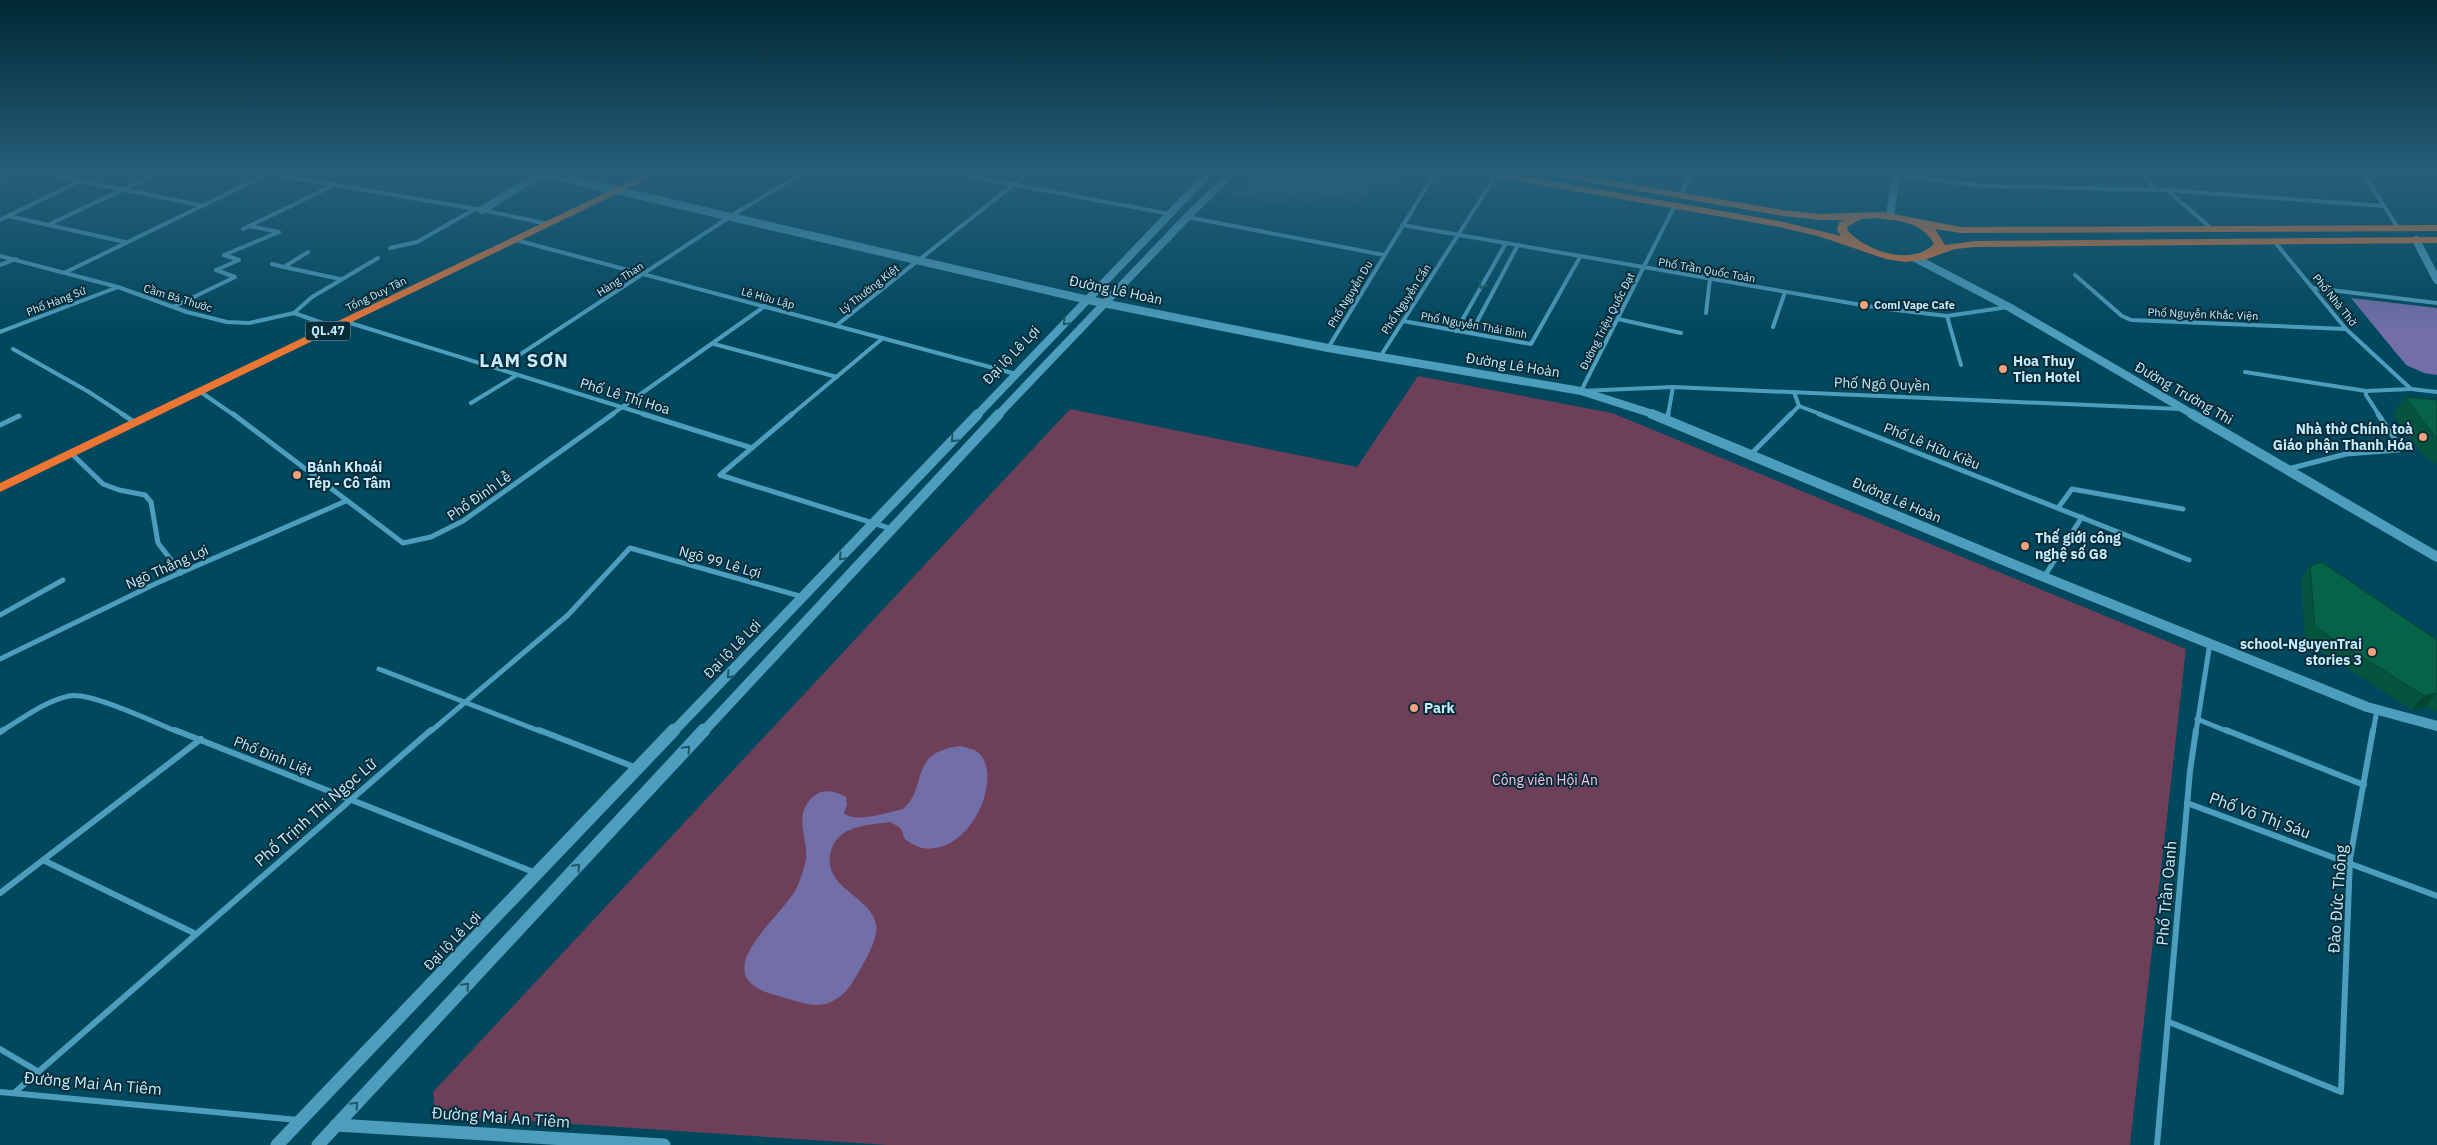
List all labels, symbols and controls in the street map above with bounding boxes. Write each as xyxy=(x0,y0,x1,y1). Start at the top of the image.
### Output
street label: Phố Trần Quốc Toản xyxy=(1657,255,1757,285)
street label: Phố Nguyễn Du xyxy=(1325,258,1375,330)
street label: Hàng Than xyxy=(594,259,646,299)
street label: Lý Thường Kiệt xyxy=(836,261,902,317)
street label: Phố Nguyễn Cẩn xyxy=(1378,261,1434,337)
street label: Đường Triệu Quốc Đạt xyxy=(1576,270,1638,372)
street label: Đường Lê Hoàn xyxy=(1068,271,1164,309)
street label: Phố Nhà Thờ xyxy=(2310,271,2360,329)
street label: Tống Duy Tân xyxy=(343,273,409,315)
one-way arrow xyxy=(1478,280,1488,289)
street label: Cầm Bá Thước xyxy=(142,281,214,315)
street label: Phố Hàng Sứ xyxy=(24,283,88,319)
street label: Lê Hữu Lập xyxy=(740,284,796,312)
place label: Comi Vape Cafe xyxy=(1874,298,1955,312)
marker: Comi Vape Cafe xyxy=(1858,299,1870,311)
street label: Phố Nguyễn Khắc Viện xyxy=(2147,305,2259,323)
street label: Phố Nguyễn Thái Bình xyxy=(1420,309,1528,341)
one-way arrow xyxy=(1063,316,1072,325)
road number: QL.47 xyxy=(306,322,350,341)
street label: Đại lộ Lê Lợi xyxy=(979,322,1043,388)
district label: LAM SƠN xyxy=(479,348,569,372)
street label: Đường Lê Hoàn xyxy=(1465,349,1561,381)
place label: Hoa Thuy Tien Hotel xyxy=(2013,352,2080,386)
street label: Đường Trường Thi xyxy=(2132,358,2236,428)
marker: Hoa Thuy Tien Hotel xyxy=(1997,363,2009,375)
street label: Phố Ngô Quyền xyxy=(1834,373,1930,395)
street label: Phố Lê Thị Hoa xyxy=(578,374,673,418)
street label: Phố Lê Hữu Kiều xyxy=(1881,418,1983,474)
place label: Nhà thờ Chính toà Giáo phận Thanh Hóa xyxy=(2273,420,2413,454)
marker: Nhà thờ Chính toà Giáo phận Thanh Hóa xyxy=(2417,431,2429,443)
one-way arrow xyxy=(951,433,960,442)
place label: Bánh Khoái Tép - Cô Tâm xyxy=(307,458,391,492)
street label: Phố Đinh Lễ xyxy=(443,467,515,525)
marker: Bánh Khoái Tép - Cô Tâm xyxy=(291,469,303,481)
street label: Đường Lê Hoàn xyxy=(1850,473,1944,527)
place label: Thế giới công nghệ số G8 xyxy=(2035,528,2121,563)
marker: Thế giới công nghệ số G8 xyxy=(2019,540,2031,552)
street label: Ngõ Thắng Lợi xyxy=(123,541,211,593)
street label: Ngõ 99 Lê Lợi xyxy=(677,542,763,582)
one-way arrow xyxy=(839,552,848,561)
street label: Đại lộ Lê Lợi xyxy=(700,616,764,682)
place label: school-NguyenTrai stories 3 xyxy=(2240,635,2362,669)
marker: school-NguyenTrai stories 3 xyxy=(2366,646,2378,658)
one-way arrow xyxy=(727,669,736,678)
place label: Park xyxy=(1424,699,1456,717)
marker: Park xyxy=(1408,702,1420,714)
street label: Phố Đinh Liệt xyxy=(231,732,315,780)
one-way arrow xyxy=(681,745,690,754)
street label: Phố Trịnh Thị Ngọc Lữ xyxy=(250,753,381,870)
park label: Công viên Hội An xyxy=(1492,771,1598,789)
street label: Phố Võ Thị Sáu xyxy=(2207,787,2313,843)
street label: Phố Trần Oanh xyxy=(2151,840,2181,946)
street label: Đào Đức Thông xyxy=(2323,844,2351,954)
one-way arrow xyxy=(571,864,580,873)
street label: Đại lộ Lê Lợi xyxy=(420,908,484,974)
one-way arrow xyxy=(460,983,469,992)
street label: Đường Mai An Tiêm xyxy=(23,1067,163,1099)
one-way arrow xyxy=(349,1102,358,1111)
street label: Đường Mai An Tiêm xyxy=(431,1102,571,1132)

